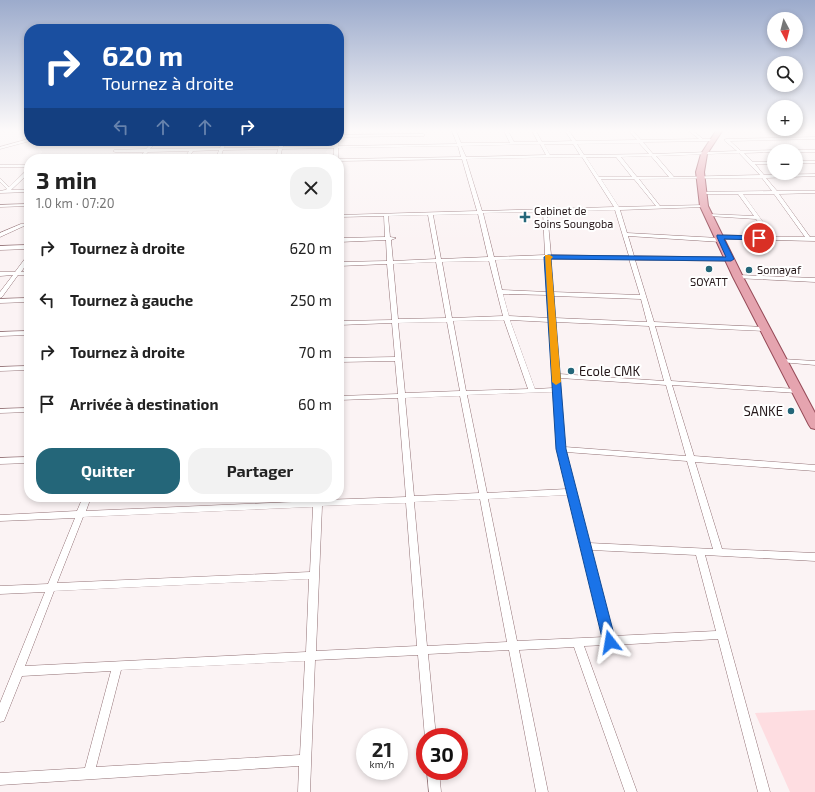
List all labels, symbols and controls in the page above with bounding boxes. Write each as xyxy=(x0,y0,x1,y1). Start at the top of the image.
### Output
north arrow xyxy=(767,12,803,48)
map controls xyxy=(767,12,803,180)
text: 620 m xyxy=(102,38,183,72)
icon: right xyxy=(36,40,88,92)
button: search xyxy=(767,56,803,92)
text: Tournez à droite xyxy=(102,72,234,94)
button: + xyxy=(767,100,803,136)
icon: left xyxy=(110,116,132,138)
icon: ahead xyxy=(152,116,174,138)
icon: ahead xyxy=(194,116,216,138)
icon: right xyxy=(236,116,258,138)
button: − xyxy=(767,144,803,180)
text: 3 min xyxy=(36,165,97,194)
button: close xyxy=(290,167,332,209)
text: 1.0 km · 07:20 xyxy=(36,195,114,211)
place label: Cabinet de Soins Soungoba xyxy=(534,204,613,230)
marker: Cabinet de Soins Soungoba xyxy=(519,211,531,223)
pin xyxy=(742,221,776,255)
icon: arrive xyxy=(748,227,770,249)
icon: right xyxy=(36,237,58,259)
text: Tournez à droite xyxy=(70,239,185,257)
text: 620 m xyxy=(289,239,332,257)
place label: Somayaf xyxy=(757,263,802,276)
marker: SOYATT xyxy=(704,264,714,274)
marker: Somayaf xyxy=(744,265,754,275)
place label: SOYATT xyxy=(690,275,729,288)
icon: left xyxy=(36,289,58,311)
text: Tournez à gauche xyxy=(70,291,193,309)
text: 250 m xyxy=(290,291,332,309)
icon: right xyxy=(36,341,58,363)
text: Tournez à droite xyxy=(70,343,185,361)
text: 70 m xyxy=(299,343,332,361)
place label: Ecole CMK xyxy=(579,363,640,379)
marker: Ecole CMK xyxy=(566,366,576,376)
icon: arrive xyxy=(36,393,58,415)
text: Arrivée à destination xyxy=(70,395,218,413)
text: 60 m xyxy=(298,395,332,413)
place label: SANKE xyxy=(744,403,783,419)
marker: SANKE xyxy=(786,406,796,416)
button: Quitter xyxy=(36,448,180,494)
button: Partager xyxy=(188,448,332,494)
position arrow xyxy=(589,621,631,663)
speed limit sign: 30 xyxy=(416,728,468,780)
text: 21 xyxy=(372,737,392,761)
text: km/h xyxy=(370,758,394,770)

